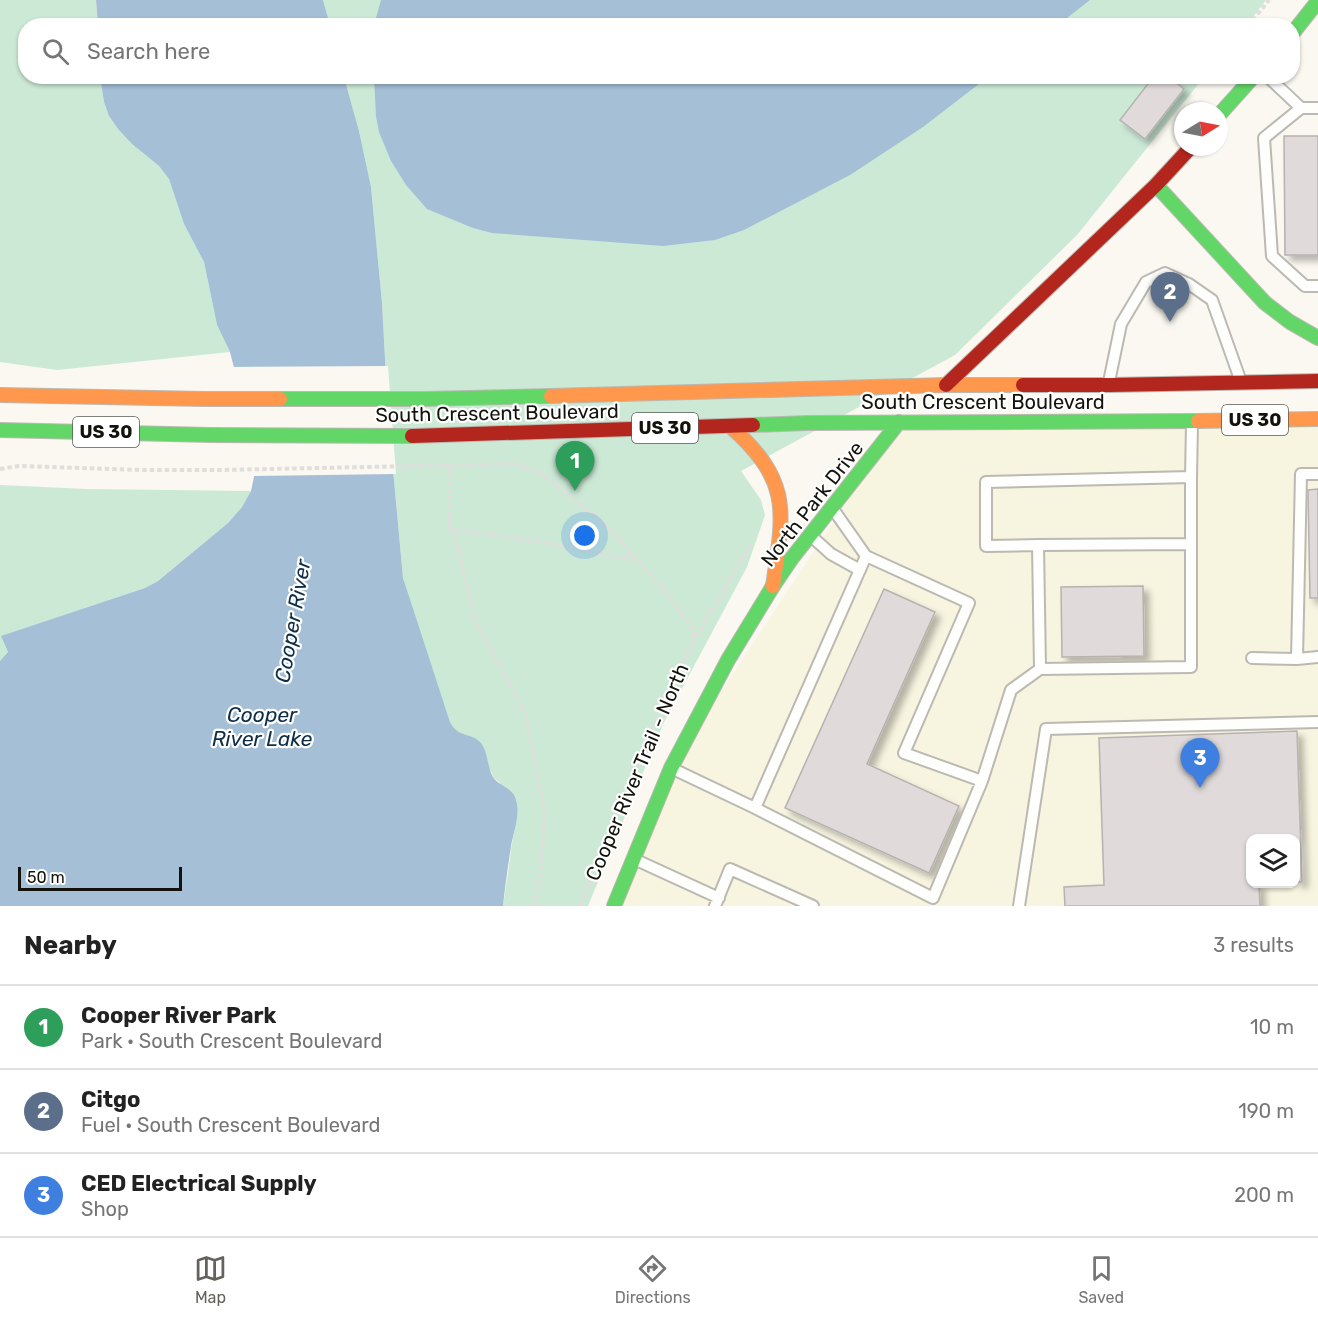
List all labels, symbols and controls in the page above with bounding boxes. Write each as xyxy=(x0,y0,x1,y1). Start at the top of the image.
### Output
search box xyxy=(18,18,1300,84)
icon: search xyxy=(39,35,72,68)
text: Search here xyxy=(87,38,210,65)
north arrow xyxy=(1174,102,1228,156)
pin: 2 xyxy=(1150,272,1190,322)
street label: South Crescent Boulevard xyxy=(861,390,1105,414)
street label: South Crescent Boulevard xyxy=(375,399,619,427)
road number: US 30 xyxy=(1222,405,1288,435)
road number: US 30 xyxy=(632,413,698,443)
road number: US 30 xyxy=(73,417,139,447)
street label: North Park Drive xyxy=(756,437,868,571)
pin: 1 xyxy=(556,442,594,491)
your location xyxy=(570,521,599,550)
water label: Cooper River xyxy=(269,556,316,685)
street label: Cooper River Trail - North xyxy=(580,660,694,884)
water label: Cooper River Lake xyxy=(212,702,313,751)
pin: 3 xyxy=(1180,738,1220,788)
map controls xyxy=(1246,834,1300,888)
button: layers xyxy=(1246,834,1300,888)
scale bar xyxy=(18,864,182,892)
text: 50 m xyxy=(27,868,65,887)
text: Nearby xyxy=(24,930,117,961)
text: 3 results xyxy=(1213,933,1294,957)
text: Cooper River Park xyxy=(81,1002,276,1029)
text: 1 xyxy=(39,1015,48,1039)
text: 10 m xyxy=(1250,1015,1294,1039)
text: Park · South Crescent Boulevard xyxy=(81,1029,382,1053)
text: Citgo xyxy=(81,1086,140,1113)
text: 2 xyxy=(37,1099,50,1123)
text: 190 m xyxy=(1238,1099,1294,1123)
text: Fuel · South Crescent Boulevard xyxy=(81,1113,380,1137)
text: CED Electrical Supply xyxy=(81,1170,317,1197)
text: 3 xyxy=(37,1183,50,1207)
text: 200 m xyxy=(1234,1183,1294,1207)
text: Shop xyxy=(81,1197,129,1221)
tab: Map xyxy=(194,1252,227,1307)
tab: Directions xyxy=(615,1252,691,1307)
tab: Saved xyxy=(1078,1252,1124,1307)

